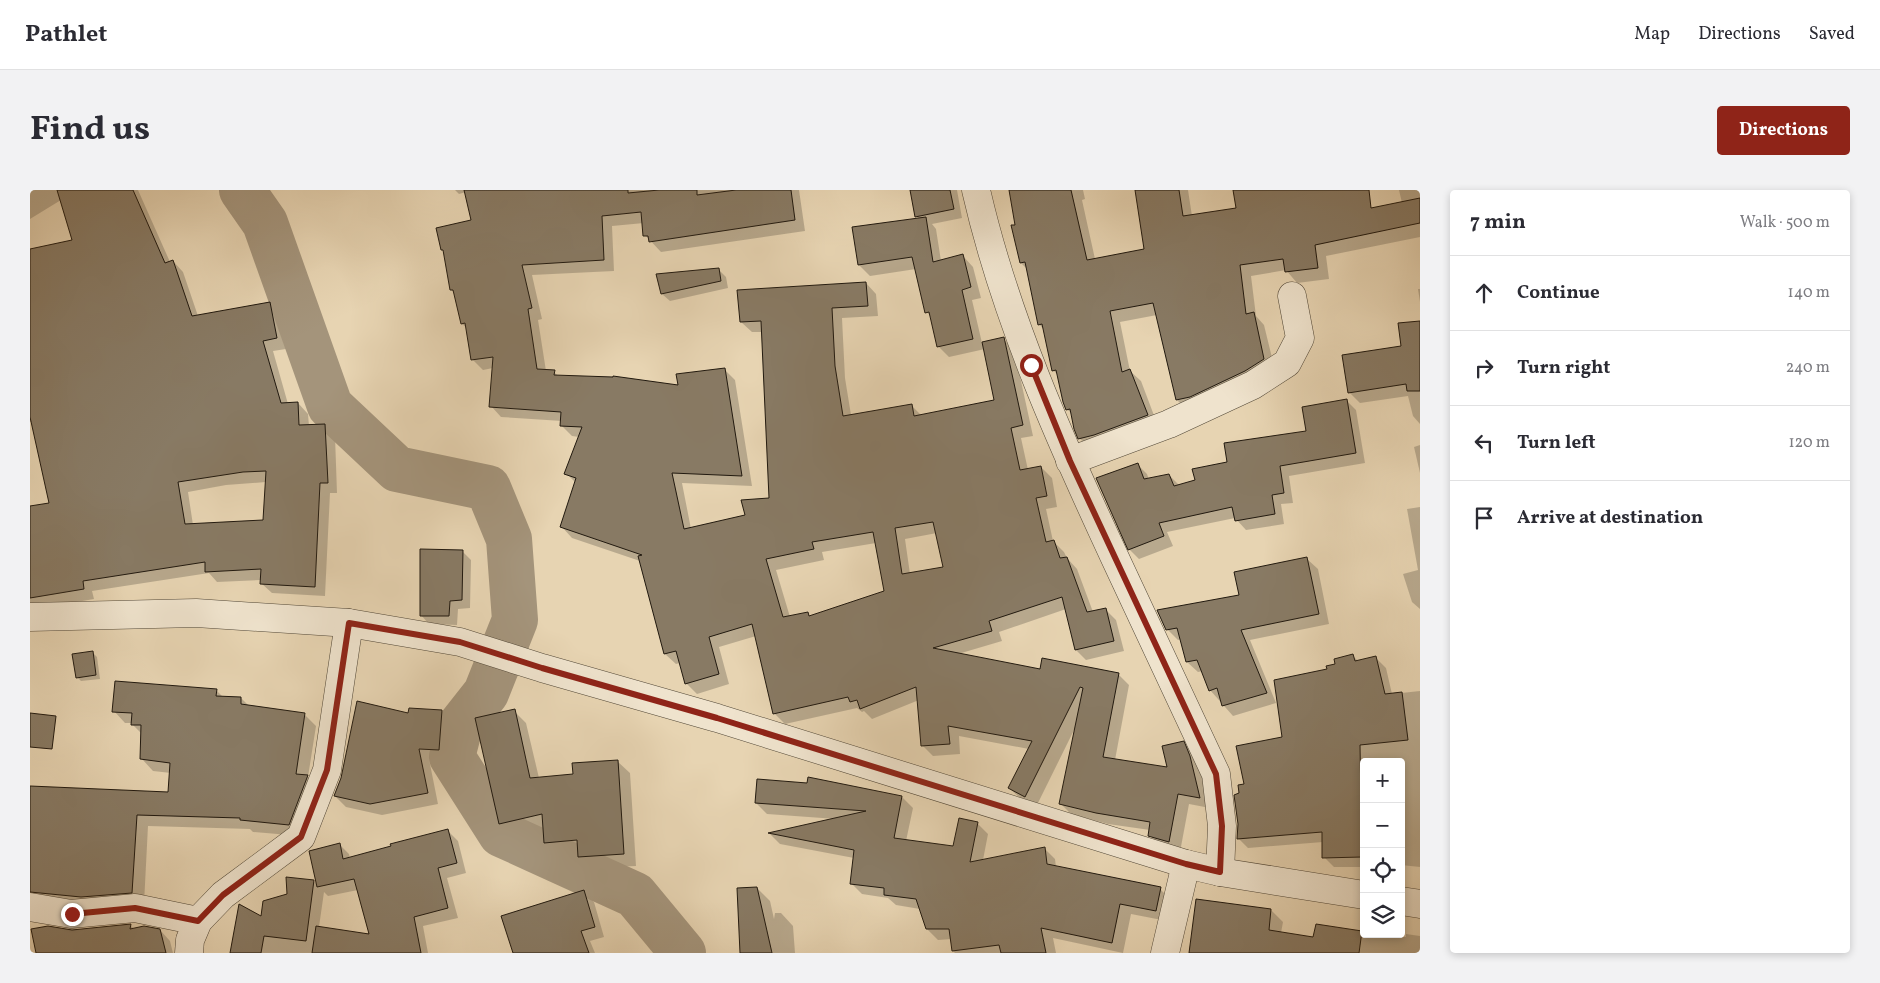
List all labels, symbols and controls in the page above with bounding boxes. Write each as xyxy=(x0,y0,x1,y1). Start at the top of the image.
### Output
text: Pathlet xyxy=(25,18,107,52)
text: Map xyxy=(1634,22,1670,47)
text: Directions xyxy=(1698,22,1781,47)
text: Saved xyxy=(1809,22,1855,47)
text: Find us xyxy=(30,106,150,154)
button: Directions xyxy=(1717,106,1850,155)
text: 7 min xyxy=(1470,208,1526,237)
text: Walk · 500 m xyxy=(1740,212,1830,234)
icon: ahead xyxy=(1470,279,1498,307)
text: Continue xyxy=(1517,280,1600,306)
text: 140 m xyxy=(1788,282,1830,304)
route start xyxy=(1020,354,1043,377)
icon: right xyxy=(1470,354,1498,382)
text: Turn right xyxy=(1517,355,1610,381)
text: 240 m xyxy=(1786,357,1830,379)
icon: left xyxy=(1470,429,1498,457)
text: Turn left xyxy=(1517,430,1596,456)
text: 120 m xyxy=(1788,432,1830,454)
icon: arrive xyxy=(1470,504,1498,532)
text: Arrive at destination xyxy=(1517,505,1703,531)
map controls xyxy=(1360,758,1405,938)
button: + xyxy=(1360,758,1405,803)
button: − xyxy=(1360,803,1405,848)
button: locate xyxy=(1360,848,1405,893)
button: layers xyxy=(1360,893,1405,938)
route end xyxy=(61,903,84,926)

